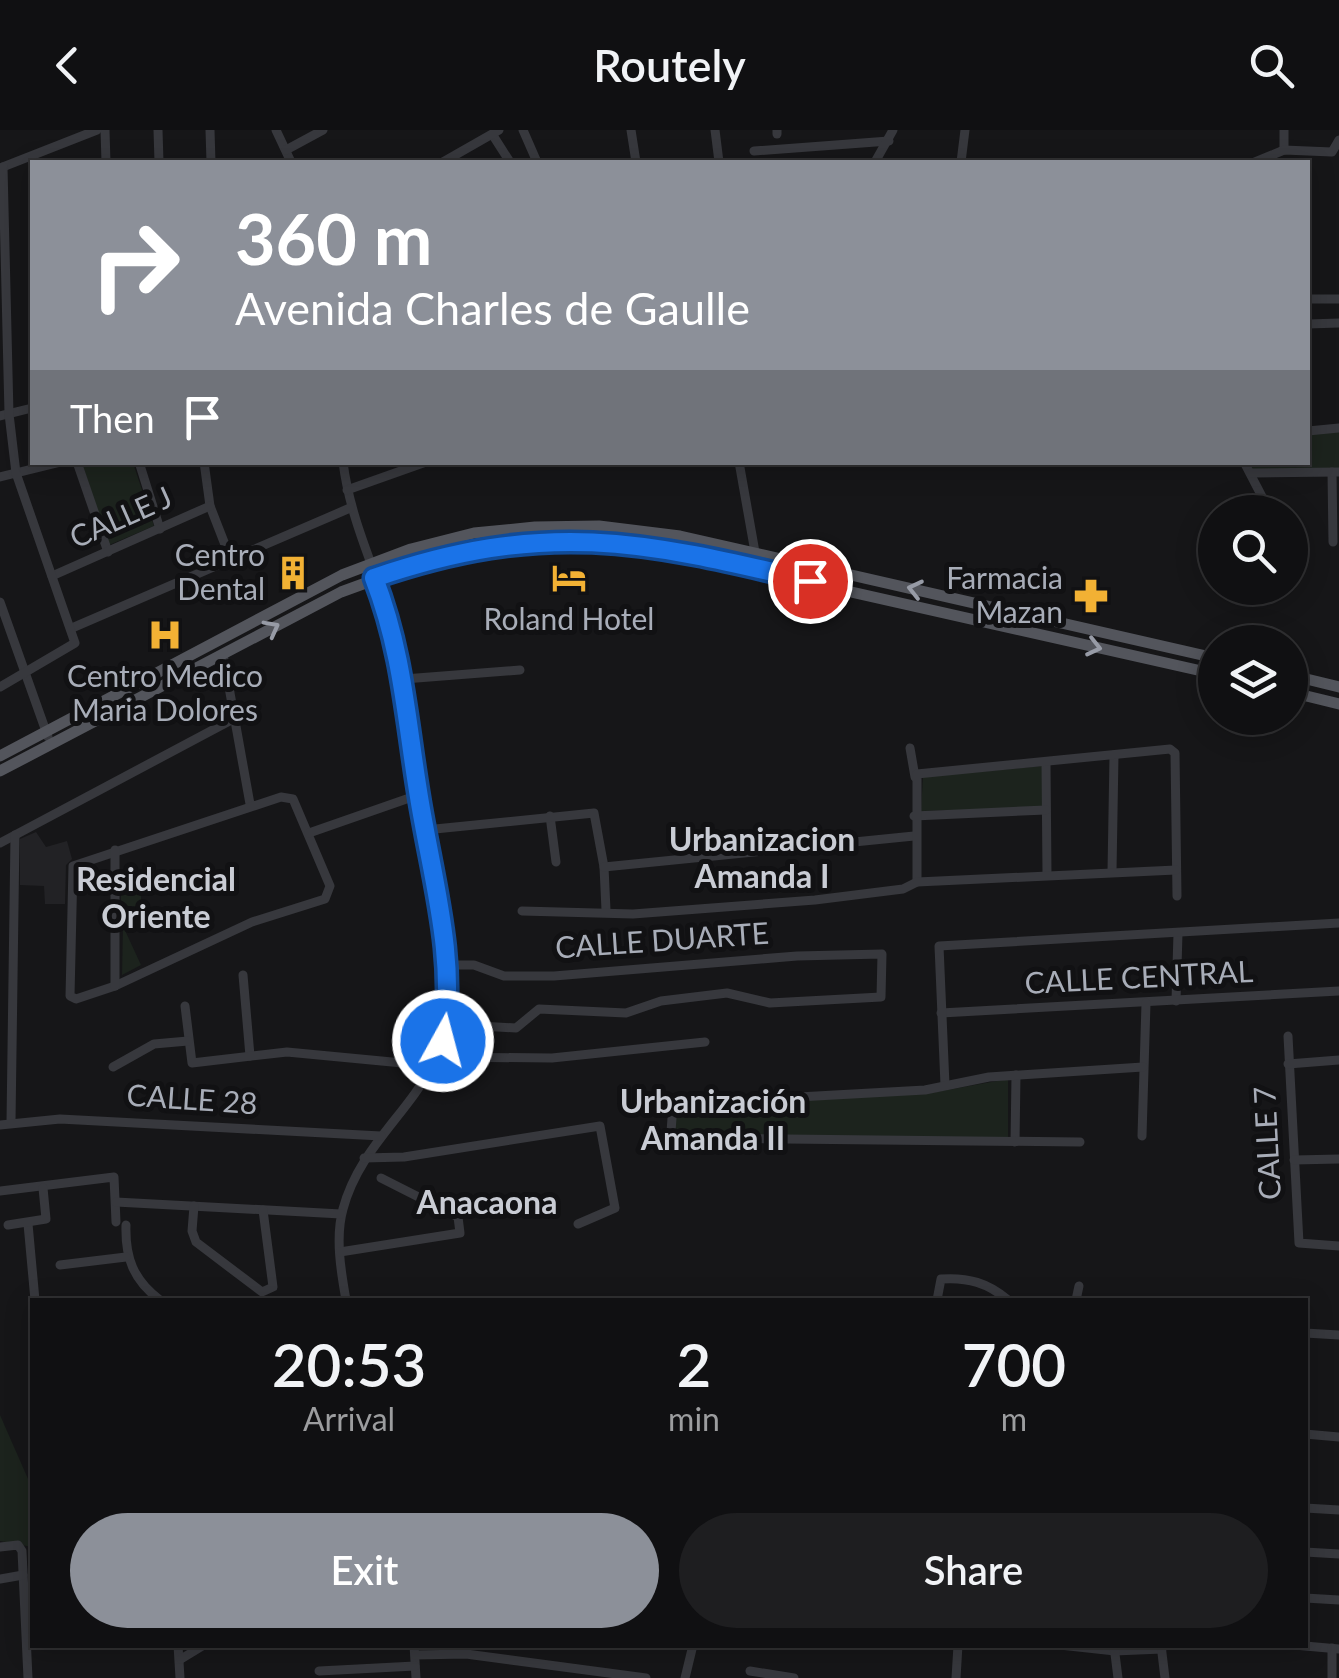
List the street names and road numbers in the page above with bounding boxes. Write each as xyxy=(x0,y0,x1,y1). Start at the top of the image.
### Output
street label: CALLE J xyxy=(64,478,177,555)
street label: CALLE DUARTE xyxy=(554,914,770,964)
street label: CALLE CENTRAL xyxy=(1024,952,1254,1000)
street label: CALLE 28 xyxy=(126,1075,259,1121)
street label: CALLE 7 xyxy=(1245,1085,1287,1201)

